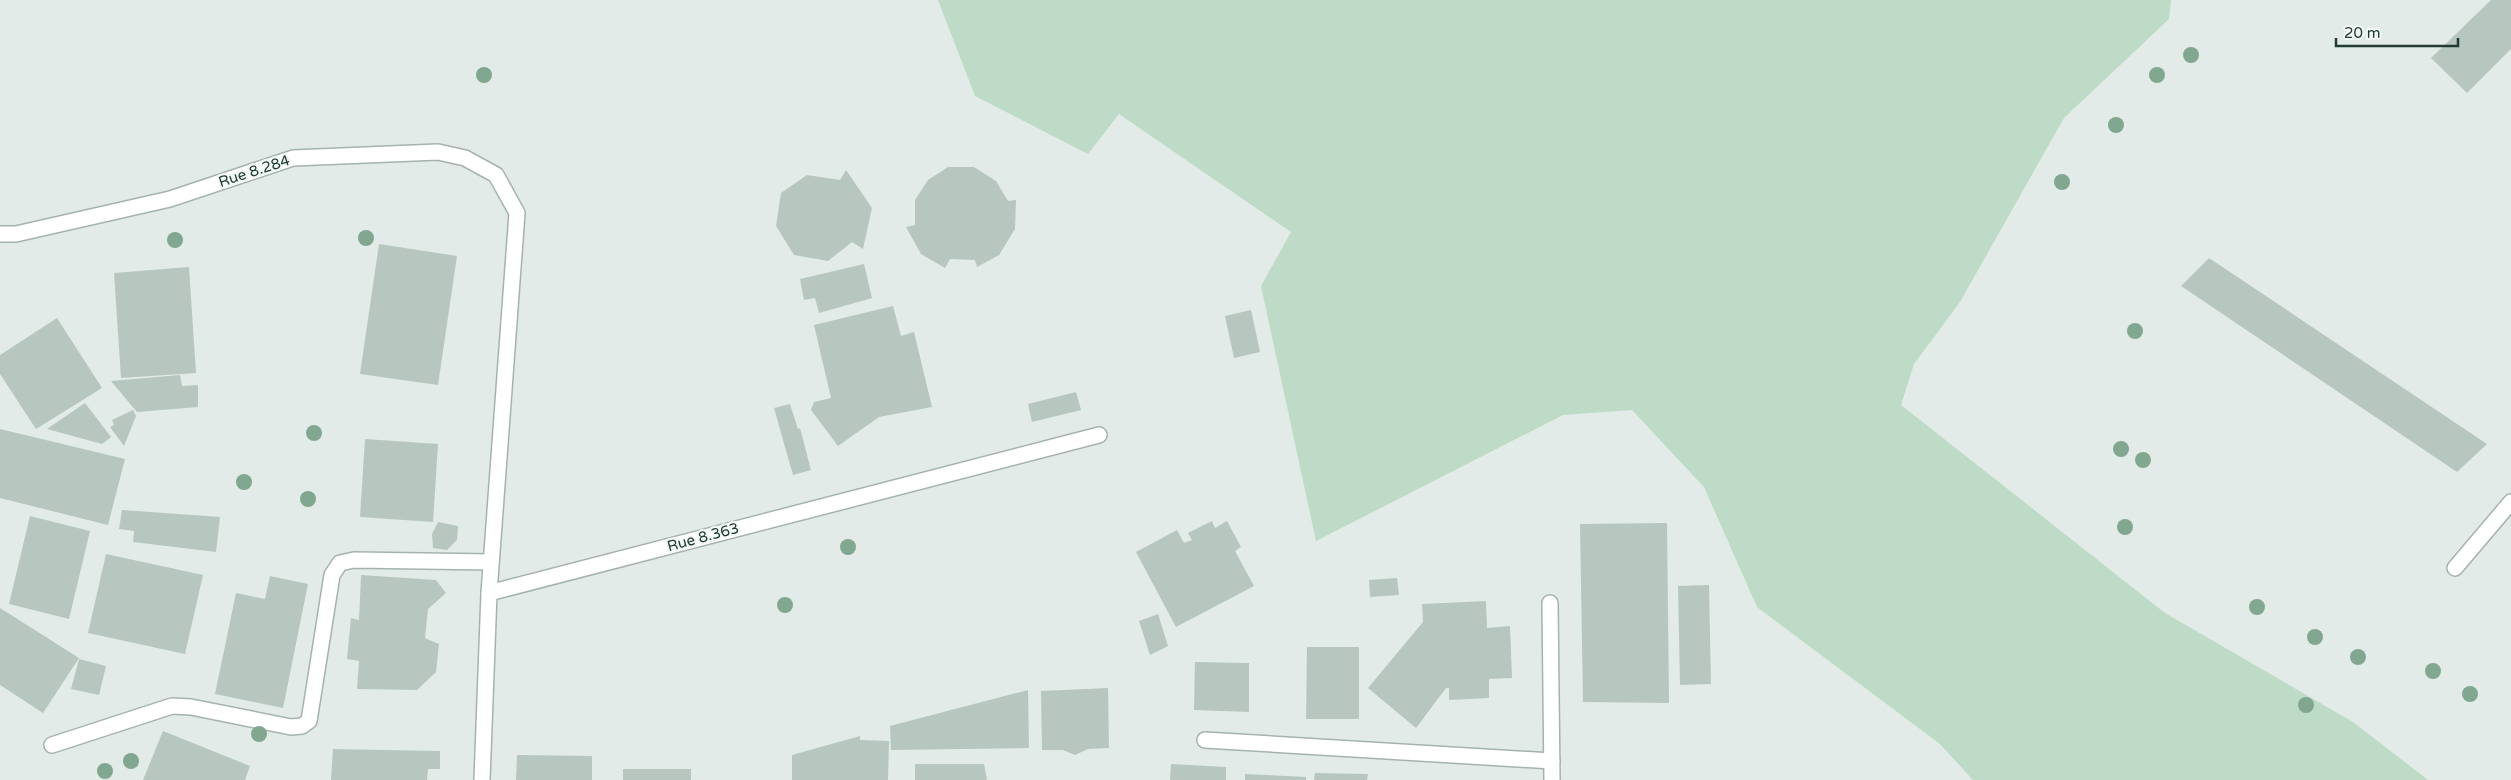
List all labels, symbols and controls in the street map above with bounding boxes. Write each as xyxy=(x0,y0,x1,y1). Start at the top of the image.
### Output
scale bar xyxy=(2336,15,2458,47)
text: 20 m xyxy=(2344,24,2381,42)
street label: Rue 8.284 xyxy=(216,151,292,191)
street label: Rue 8.363 xyxy=(665,519,741,555)

